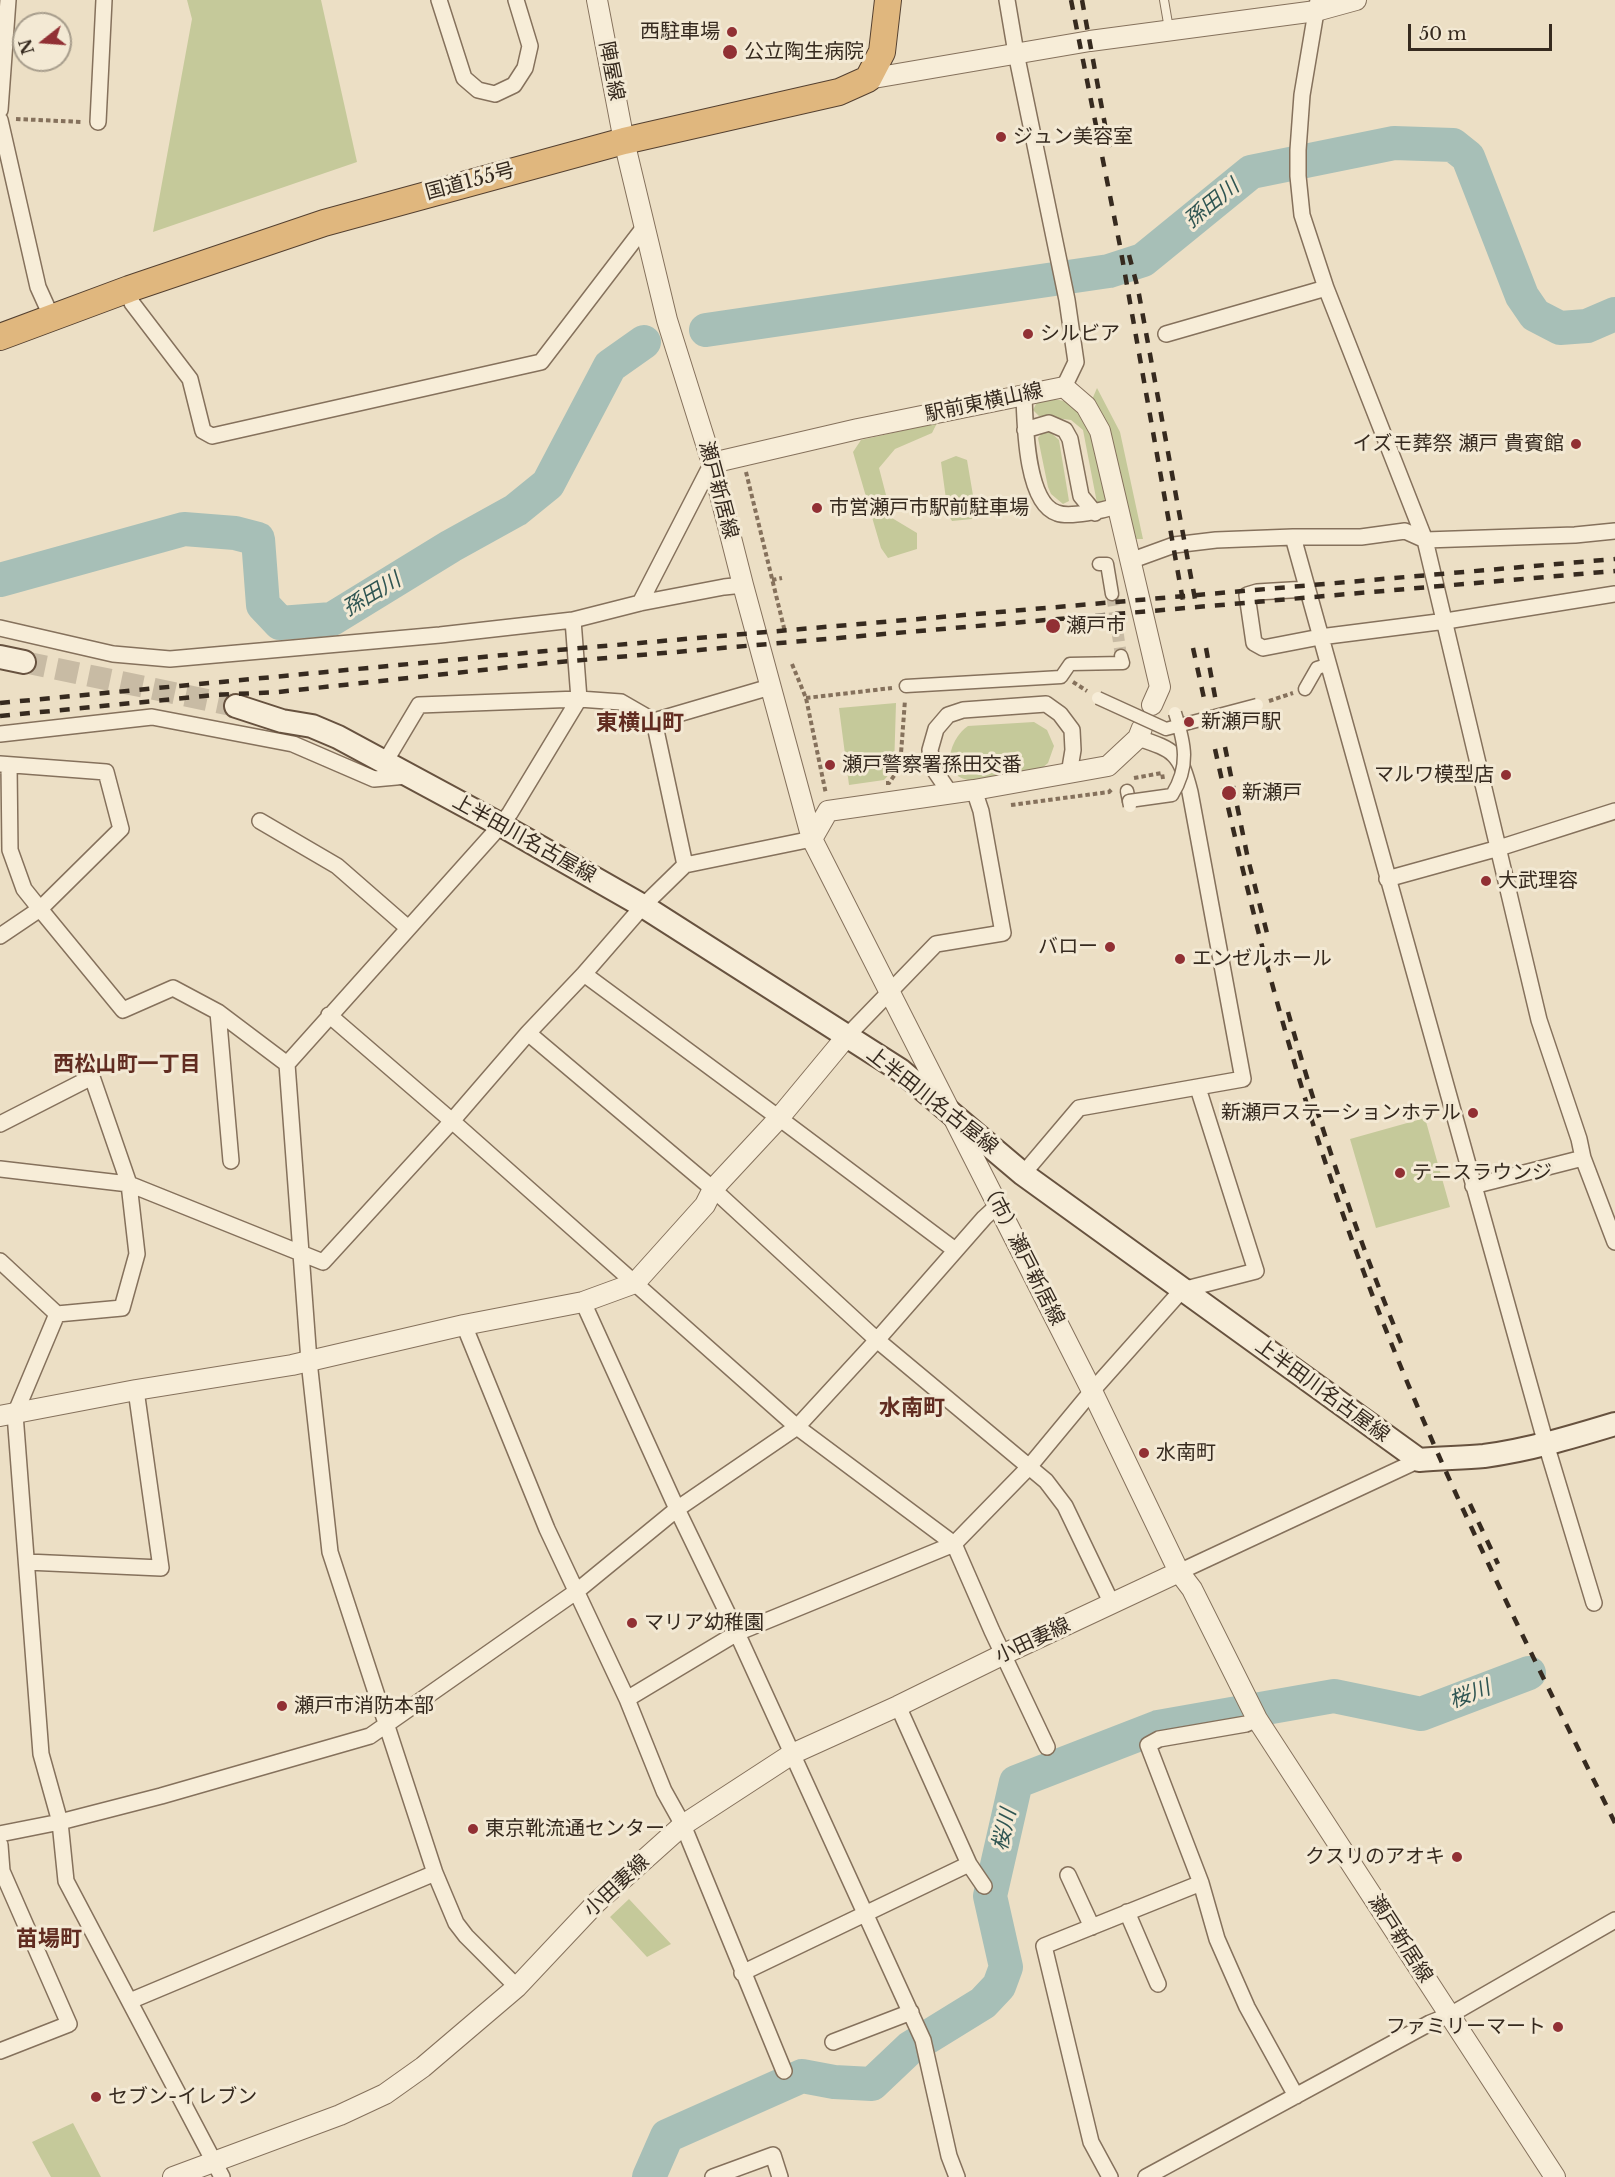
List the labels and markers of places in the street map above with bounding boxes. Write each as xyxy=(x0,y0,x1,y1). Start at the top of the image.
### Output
place label: 西駐車場 xyxy=(640,20,720,44)
marker: 西駐車場 xyxy=(725,25,739,39)
place label: 公立陶生病院 xyxy=(744,40,864,64)
marker: 公立陶生病院 xyxy=(721,43,739,61)
place label: ジュン美容室 xyxy=(1013,125,1133,149)
marker: ジュン美容室 xyxy=(994,130,1008,144)
place label: シルビア xyxy=(1040,322,1120,346)
marker: シルビア xyxy=(1021,327,1035,341)
place label: イズモ葬祭 瀬戸 貴賓館 xyxy=(1353,432,1564,456)
marker: イズモ葬祭 瀬戸 貴賓館 xyxy=(1569,437,1583,451)
place label: 市営瀬戸市駅前駐車場 xyxy=(829,496,1029,520)
marker: 市営瀬戸市駅前駐車場 xyxy=(810,501,824,515)
place label: 瀬戸市 xyxy=(1066,614,1126,638)
marker: 瀬戸市 xyxy=(1044,617,1062,635)
place label: 新瀬戸駅 xyxy=(1201,710,1281,734)
marker: 新瀬戸駅 xyxy=(1182,715,1196,729)
place label: 瀬戸警察署孫田交番 xyxy=(842,753,1022,777)
marker: 瀬戸警察署孫田交番 xyxy=(823,758,837,772)
place label: マルワ模型店 xyxy=(1374,763,1494,787)
marker: マルワ模型店 xyxy=(1499,768,1513,782)
place label: 新瀬戸 xyxy=(1242,781,1302,805)
marker: 新瀬戸 xyxy=(1220,784,1238,802)
place label: 大武理容 xyxy=(1498,869,1578,893)
marker: 大武理容 xyxy=(1479,874,1493,888)
place label: バロー xyxy=(1038,935,1098,959)
marker: バロー xyxy=(1103,940,1117,954)
place label: エンゼルホール xyxy=(1192,947,1332,971)
marker: エンゼルホール xyxy=(1173,952,1187,966)
place label: 新瀬戸ステーションホテル xyxy=(1221,1101,1461,1125)
marker: 新瀬戸ステーションホテル xyxy=(1466,1106,1480,1120)
place label: テニスラウンジ xyxy=(1412,1161,1552,1185)
marker: テニスラウンジ xyxy=(1393,1166,1407,1180)
place label: 水南町 xyxy=(1156,1441,1216,1465)
marker: 水南町 xyxy=(1137,1446,1151,1460)
place label: マリア幼稚園 xyxy=(644,1611,764,1635)
marker: マリア幼稚園 xyxy=(625,1616,639,1630)
place label: 瀬戸市消防本部 xyxy=(294,1694,434,1718)
marker: 瀬戸市消防本部 xyxy=(275,1699,289,1713)
place label: 東京靴流通センター xyxy=(485,1817,665,1841)
marker: 東京靴流通センター xyxy=(466,1822,480,1836)
place label: クスリのアオキ xyxy=(1305,1845,1445,1869)
marker: クスリのアオキ xyxy=(1450,1850,1464,1864)
place label: ファミリーマート xyxy=(1386,2015,1546,2039)
marker: ファミリーマート xyxy=(1551,2020,1565,2034)
place label: セブン-イレブン xyxy=(108,2085,257,2109)
marker: セブン-イレブン xyxy=(89,2090,103,2104)

